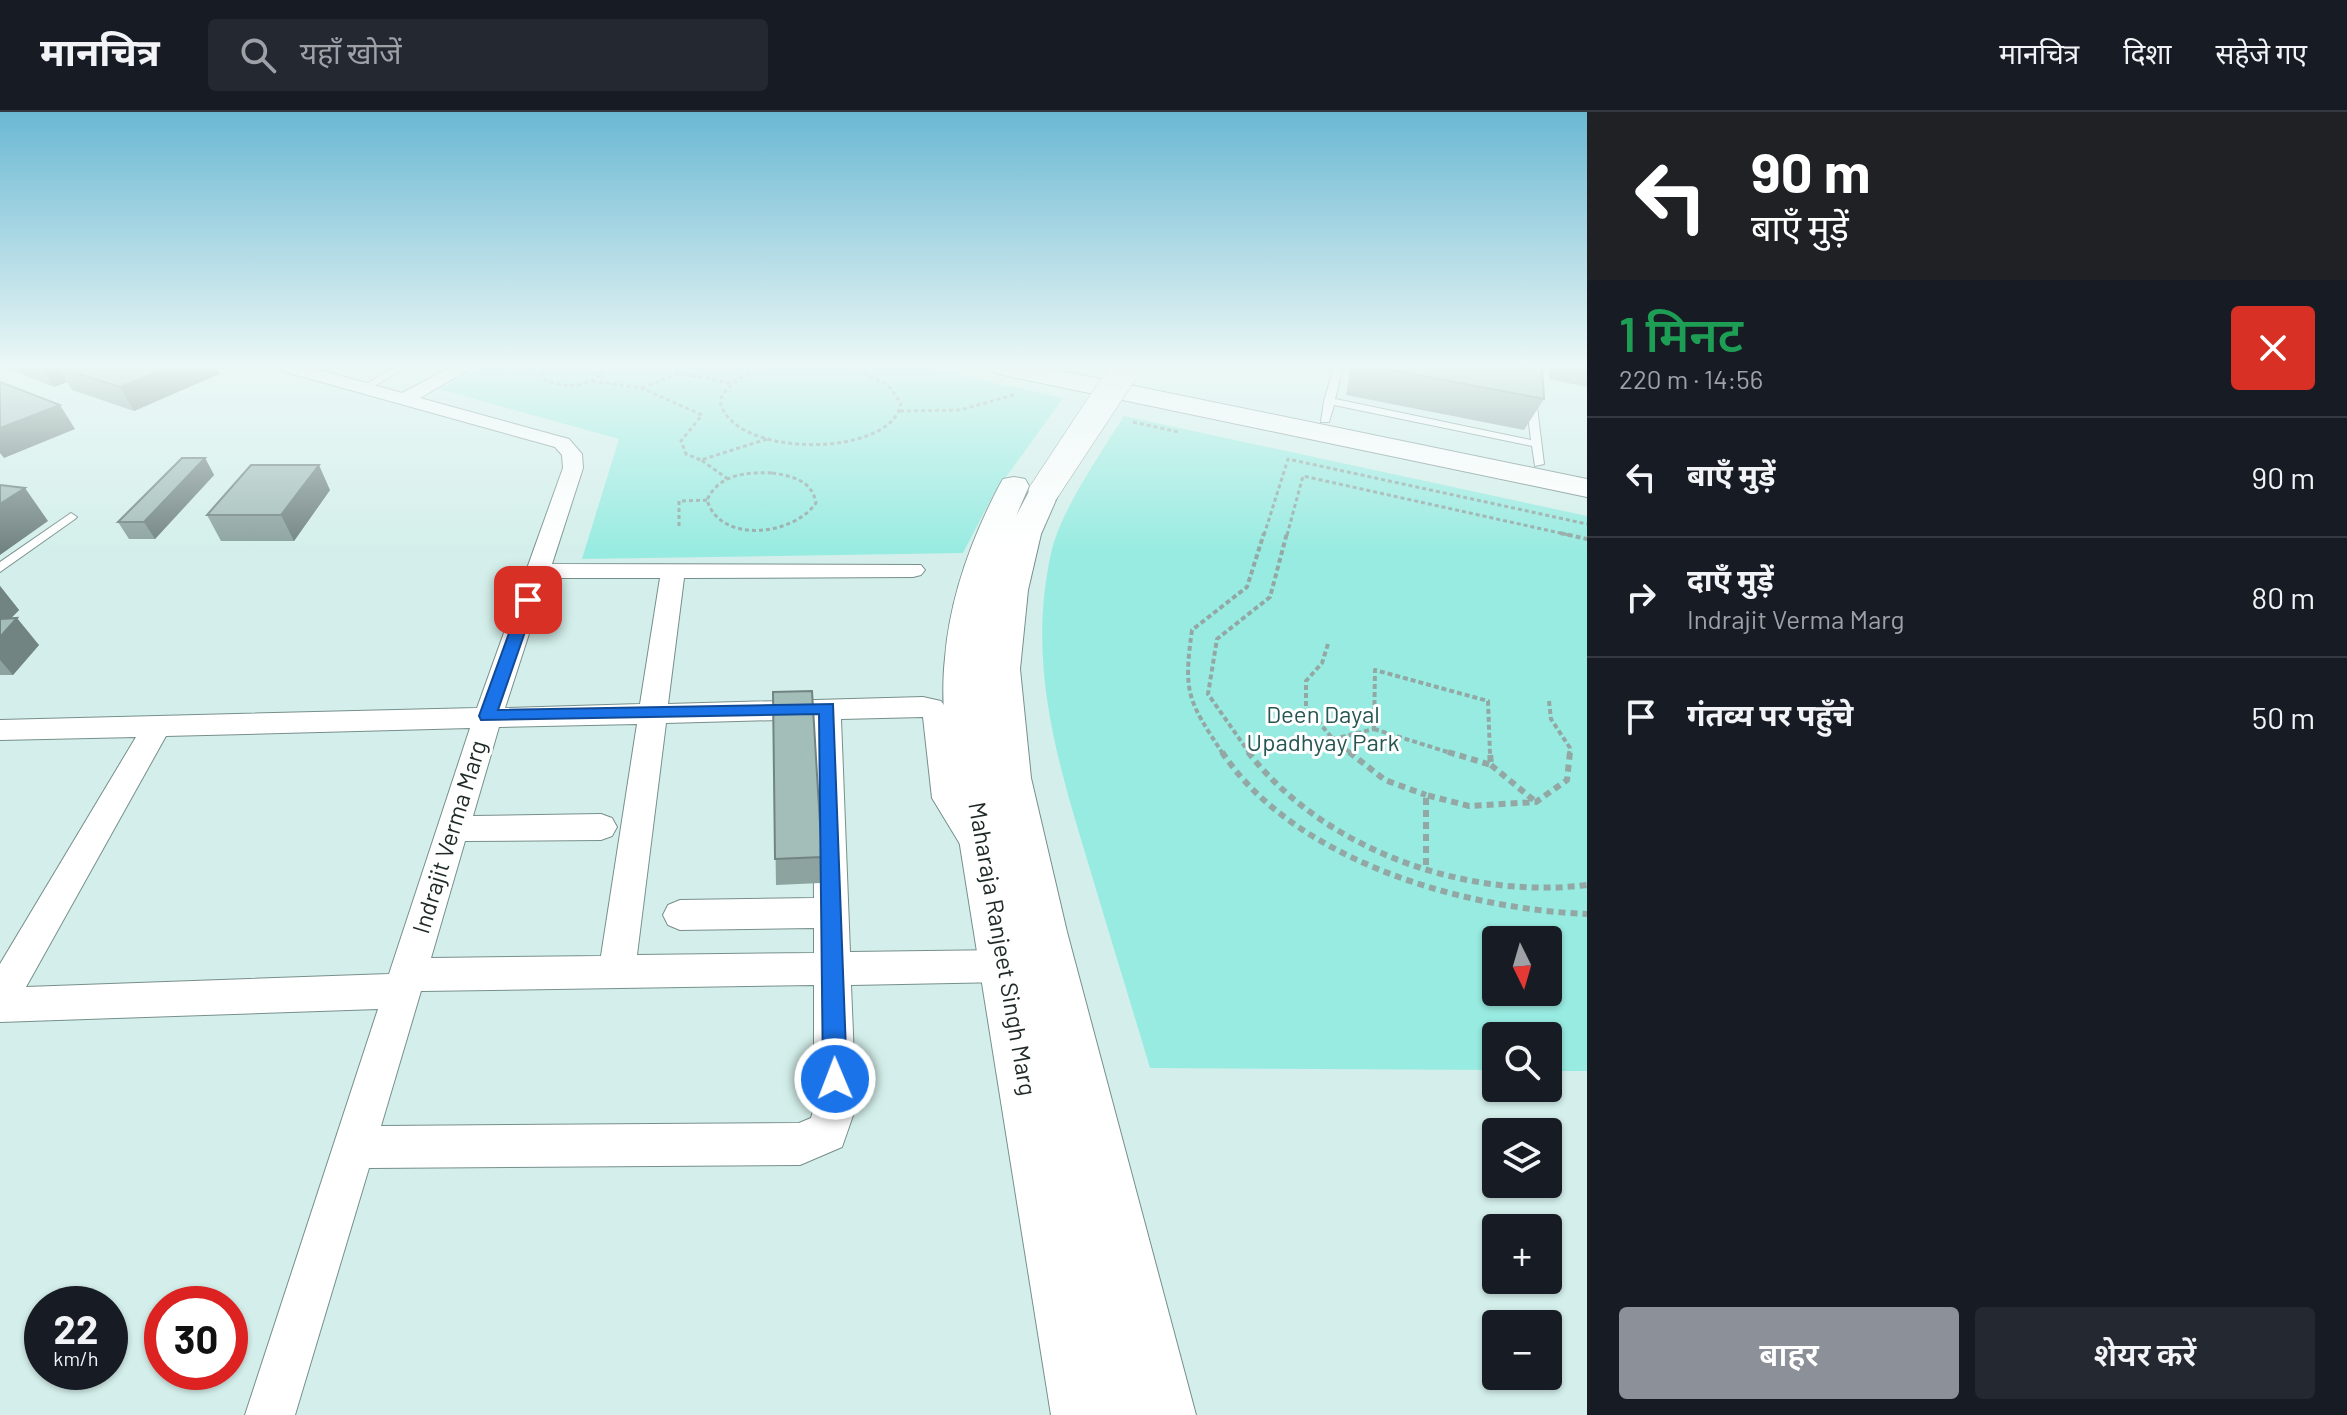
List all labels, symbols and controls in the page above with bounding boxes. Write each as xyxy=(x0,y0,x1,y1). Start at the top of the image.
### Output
search box xyxy=(208,19,768,91)
text: मानचित्र xyxy=(40,28,160,74)
icon: search xyxy=(236,33,280,77)
text: यहाँ खोजें xyxy=(300,34,401,70)
text: मानचित्र xyxy=(1999,36,2079,70)
text: दिशा xyxy=(2123,36,2172,70)
text: सहेजे गए xyxy=(2216,36,2307,70)
text: 90 m xyxy=(1751,137,1871,204)
icon: left xyxy=(1619,144,1723,248)
text: बाएँ मुड़ें xyxy=(1751,205,1849,248)
text: 1 मिनट xyxy=(1619,304,1743,362)
button: close xyxy=(2231,306,2315,390)
text: 220 m · 14:56 xyxy=(1619,363,1763,394)
icon: left xyxy=(1619,455,1663,499)
text: बाएँ मुड़ें xyxy=(1687,456,1775,492)
text: 90 m xyxy=(2252,459,2315,495)
text: दाएँ मुड़ें xyxy=(1687,561,1774,597)
pin xyxy=(494,566,562,634)
icon: right xyxy=(1619,575,1663,619)
icon: arrive xyxy=(506,578,550,622)
text: 80 m xyxy=(2252,579,2315,615)
text: Indrajit Verma Marg xyxy=(1687,603,1904,634)
icon: arrive xyxy=(1619,695,1663,739)
text: गंतव्य पर पहुँचे xyxy=(1687,696,1853,732)
park label: Deen Dayal Upadhyay Park xyxy=(1247,699,1399,756)
text: 50 m xyxy=(2252,699,2315,735)
street label: Indrajit Verma Marg xyxy=(405,736,492,937)
street label: Maharaja Ranjeet Singh Marg xyxy=(963,800,1044,1098)
north arrow xyxy=(1482,926,1562,1006)
map controls xyxy=(1482,926,1562,1390)
button: search xyxy=(1482,1022,1562,1102)
position arrow xyxy=(793,1037,877,1121)
button: layers xyxy=(1482,1118,1562,1198)
button: + xyxy=(1482,1214,1562,1294)
speed limit sign: 30 xyxy=(144,1286,248,1390)
text: 22 xyxy=(54,1304,98,1352)
button: बाहर xyxy=(1619,1307,1959,1399)
button: शेयर करें xyxy=(1975,1307,2315,1399)
button: − xyxy=(1482,1310,1562,1390)
text: km/h xyxy=(53,1346,99,1370)

